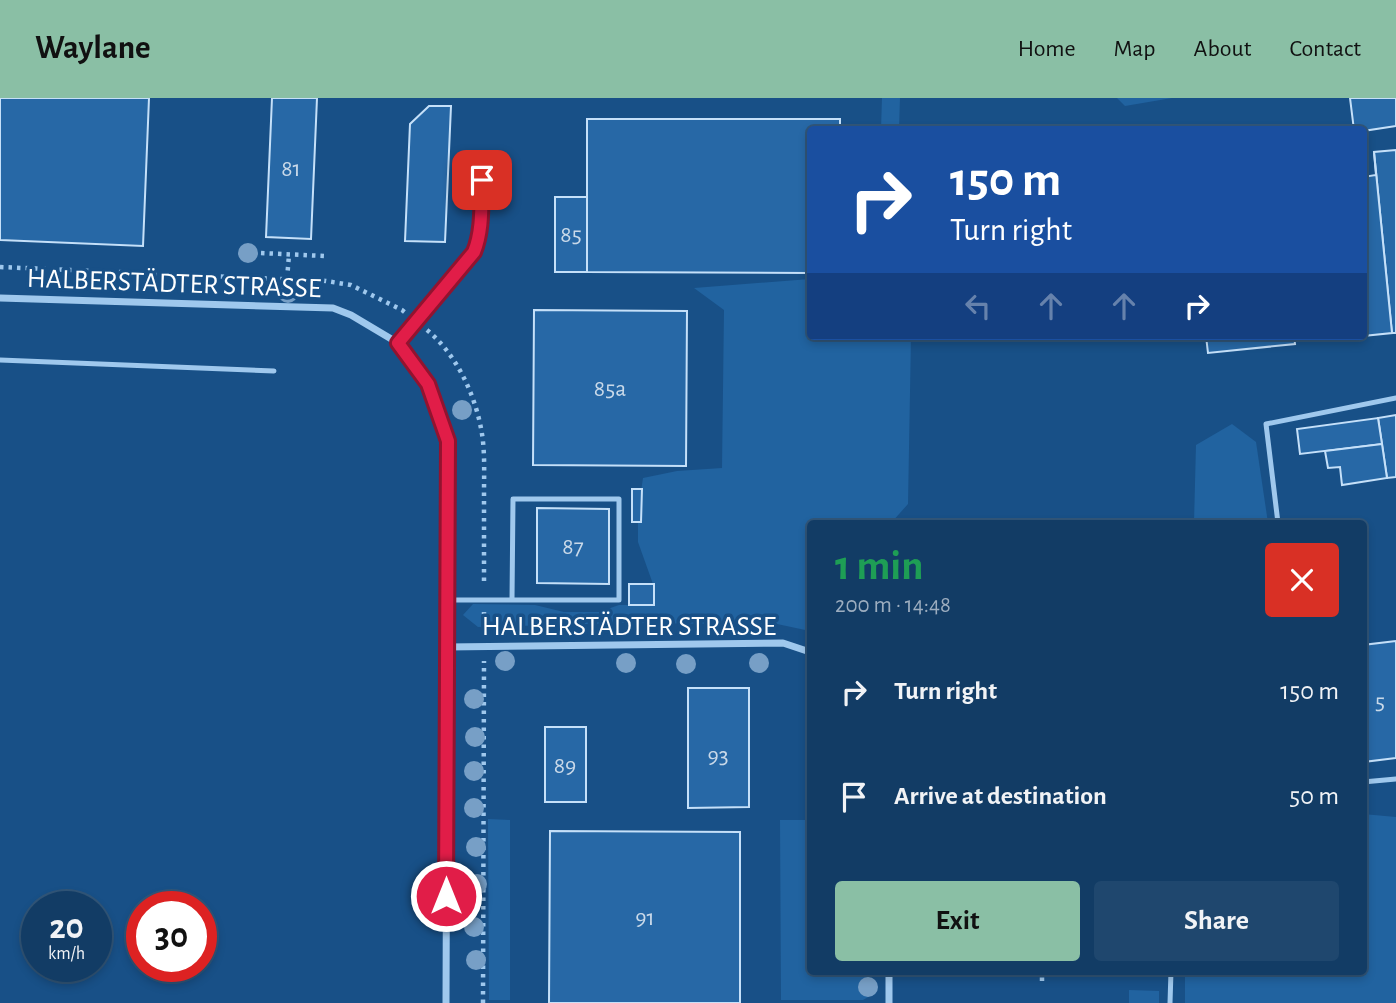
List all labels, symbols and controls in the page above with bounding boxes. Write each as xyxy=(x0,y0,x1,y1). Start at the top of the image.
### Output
text: Waylane xyxy=(35,32,151,65)
text: Home xyxy=(1018,37,1076,61)
text: Map xyxy=(1114,37,1156,61)
text: About xyxy=(1194,37,1251,61)
text: Contact xyxy=(1289,37,1361,61)
pin xyxy=(452,150,512,210)
icon: right xyxy=(835,154,926,245)
text: 150 m xyxy=(950,156,1061,205)
house number: 81 xyxy=(281,157,301,181)
icon: arrive xyxy=(463,161,501,199)
text: Turn right xyxy=(950,214,1072,246)
house number: 85 xyxy=(560,223,582,247)
street label: HALBERSTÄDTER STRASSE xyxy=(26,263,322,303)
icon: left xyxy=(959,287,997,325)
icon: ahead xyxy=(1032,287,1070,325)
icon: ahead xyxy=(1105,287,1143,325)
icon: right xyxy=(1178,287,1216,325)
house number: 85a xyxy=(594,377,626,401)
house number: 87 xyxy=(562,535,584,559)
button: close xyxy=(1265,543,1339,617)
text: 1 min xyxy=(835,545,924,587)
text: 200 m · 14:48 xyxy=(835,594,951,617)
street label: HALBERSTÄDTER STRASSE xyxy=(482,611,776,641)
icon: right xyxy=(835,673,873,711)
text: Turn right xyxy=(894,678,997,704)
text: 150 m xyxy=(1280,678,1339,704)
house number: 5 xyxy=(1375,690,1385,714)
house number: 93 xyxy=(707,744,729,768)
house number: 89 xyxy=(554,754,576,778)
icon: arrive xyxy=(835,778,873,816)
text: Arrive at destination xyxy=(894,783,1107,809)
text: 50 m xyxy=(1289,783,1339,809)
position arrow xyxy=(409,859,483,933)
button: Exit xyxy=(835,881,1080,961)
button: Share xyxy=(1094,881,1339,961)
speed limit sign: 30 xyxy=(126,891,217,982)
house number: 91 xyxy=(635,906,655,930)
text: 20 xyxy=(49,910,84,945)
text: km/h xyxy=(48,945,85,963)

